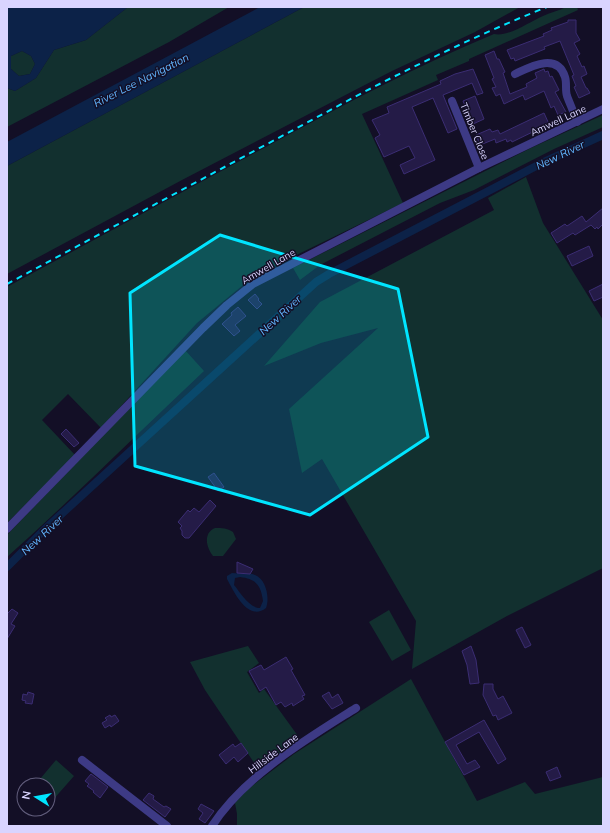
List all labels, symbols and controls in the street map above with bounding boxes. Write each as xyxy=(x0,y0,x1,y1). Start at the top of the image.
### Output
water label: River Lee Navigation xyxy=(91,50,191,110)
street label: Timber Close xyxy=(457,101,492,162)
street label: Amwell Lane xyxy=(528,102,588,139)
water label: New River xyxy=(533,137,588,173)
street label: Amwell Lane xyxy=(239,246,298,287)
water label: New River xyxy=(256,291,305,338)
water label: New River xyxy=(18,511,67,558)
street label: Hillside Lane xyxy=(246,730,301,776)
north arrow xyxy=(16,777,56,817)
text: N xyxy=(19,790,34,801)

